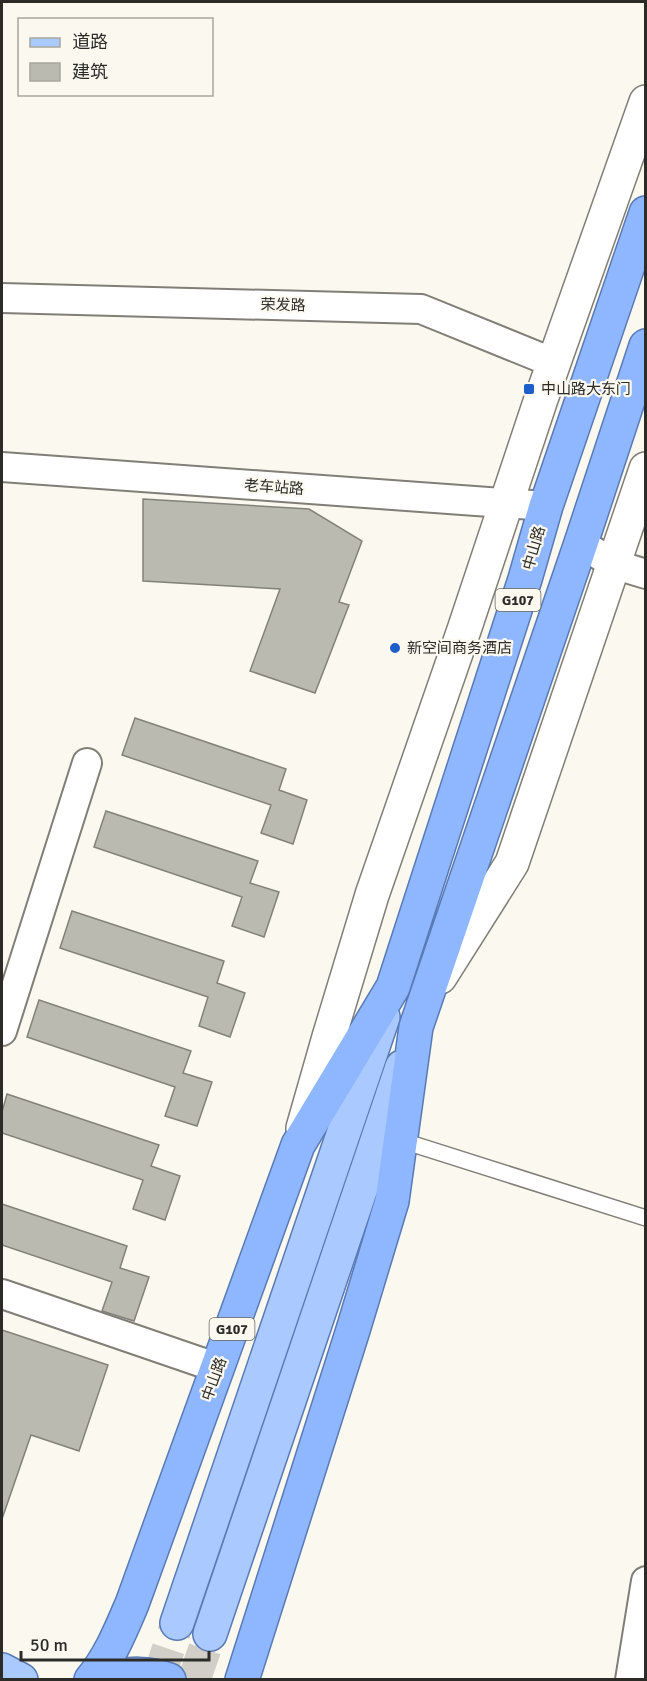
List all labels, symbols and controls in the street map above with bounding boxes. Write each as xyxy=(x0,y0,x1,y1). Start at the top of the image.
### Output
legend xyxy=(18,18,213,96)
text: 道路 xyxy=(72,31,108,53)
text: 建筑 xyxy=(72,61,108,83)
street label: 荣发路 xyxy=(260,296,306,314)
place label: 中山路大东门 xyxy=(541,380,631,398)
marker: 中山路大东门 xyxy=(522,382,536,396)
street label: 老车站路 xyxy=(243,476,305,498)
street label: 中山路 xyxy=(519,524,549,572)
road number: G107 xyxy=(496,589,540,611)
place label: 新空间商务酒店 xyxy=(407,639,512,657)
marker: 新空间商务酒店 xyxy=(388,641,402,655)
road number: G107 xyxy=(210,1318,254,1340)
street label: 中山路 xyxy=(198,1355,230,1403)
scale bar xyxy=(21,1624,208,1662)
text: 50 m xyxy=(30,1634,68,1656)

